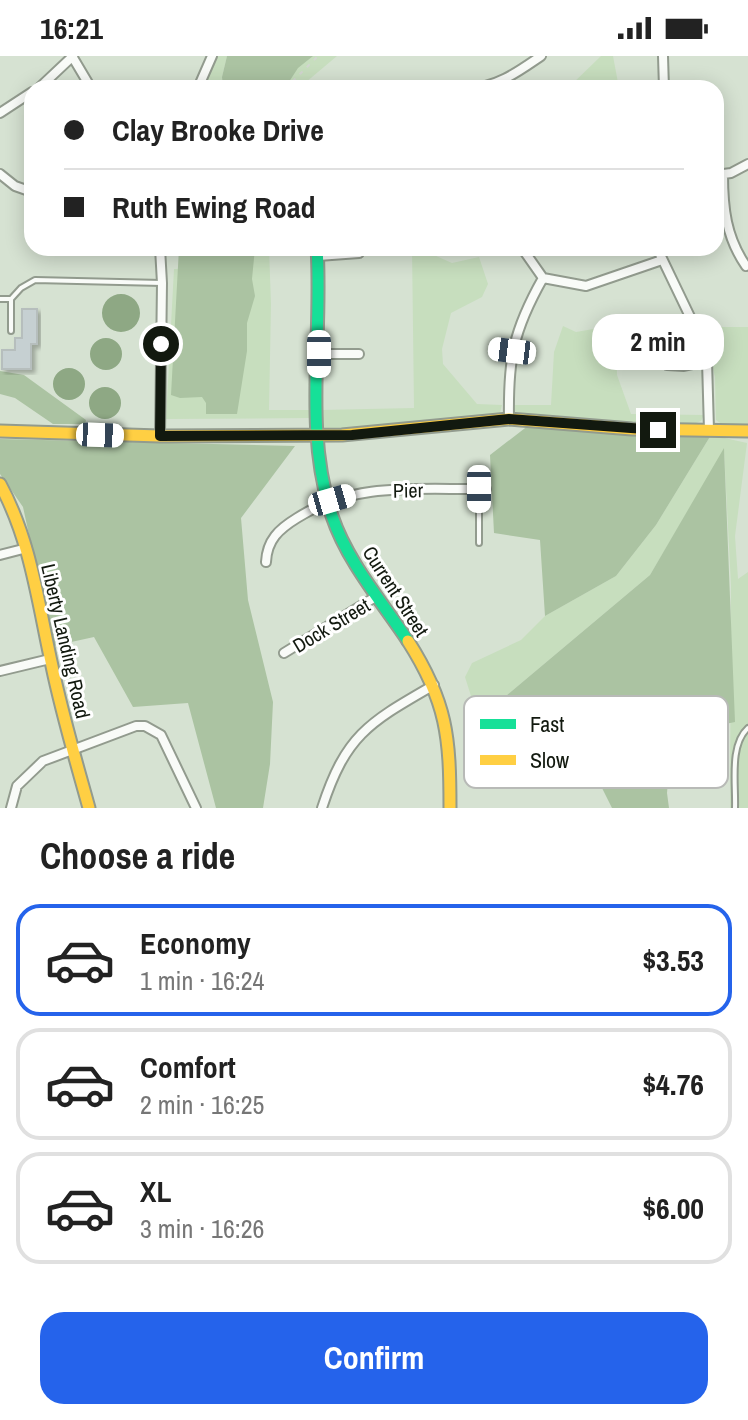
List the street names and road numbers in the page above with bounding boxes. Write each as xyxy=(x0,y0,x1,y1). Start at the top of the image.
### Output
street label: Pier xyxy=(393,476,424,504)
street label: Current Street xyxy=(357,540,436,642)
street label: Liberty Landing Road xyxy=(35,561,97,721)
street label: Dock Street xyxy=(287,591,375,659)

